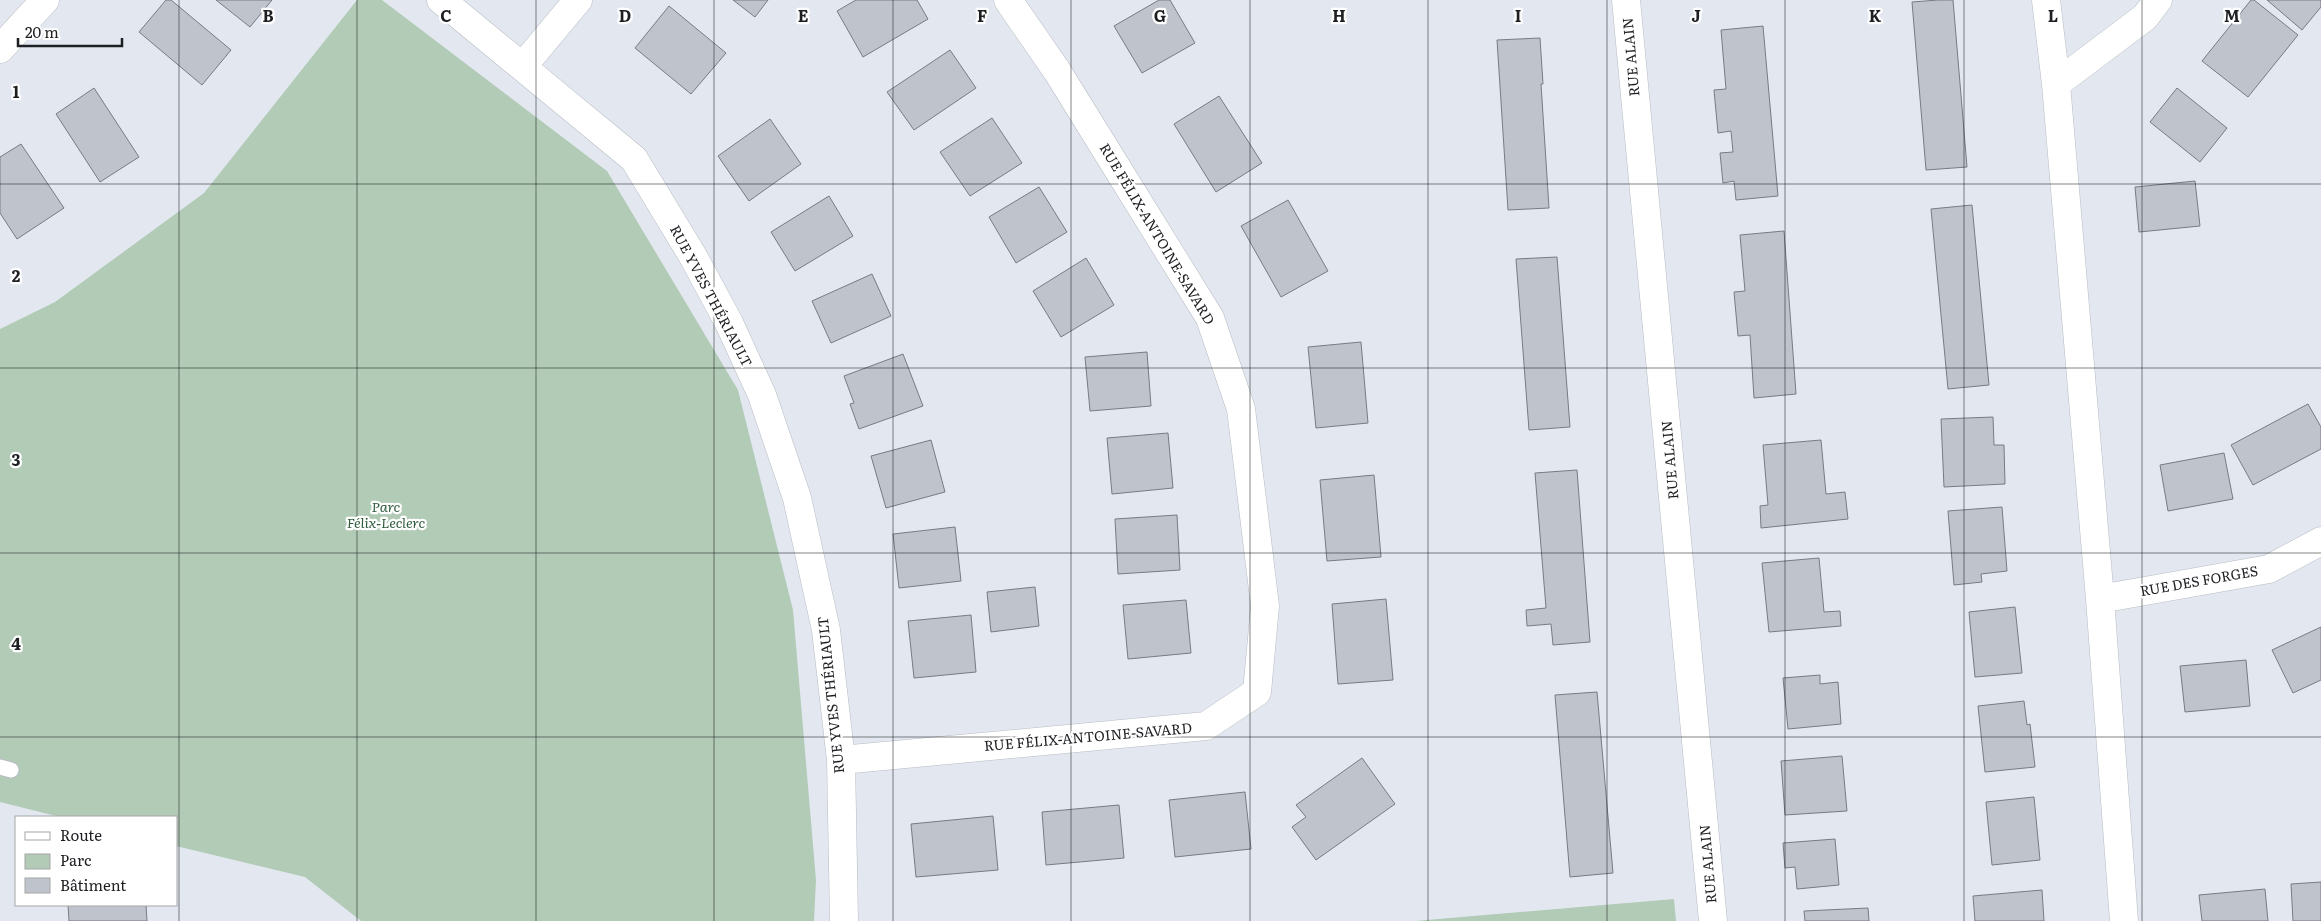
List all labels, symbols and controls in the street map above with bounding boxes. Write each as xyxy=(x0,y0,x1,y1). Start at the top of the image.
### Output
text: B xyxy=(262,3,274,27)
text: C xyxy=(440,3,452,27)
text: D xyxy=(619,3,631,27)
text: E xyxy=(798,3,809,27)
text: F xyxy=(977,3,987,27)
text: G xyxy=(1154,3,1166,27)
text: H xyxy=(1332,3,1346,27)
text: I xyxy=(1515,3,1521,27)
text: J xyxy=(1691,3,1701,27)
text: K xyxy=(1869,3,1882,27)
text: L xyxy=(2048,3,2058,27)
text: M xyxy=(2224,3,2240,27)
scale bar xyxy=(18,15,121,47)
street label: RUE ALAIN xyxy=(1617,17,1643,97)
text: 20 m xyxy=(25,20,59,43)
text: 1 xyxy=(13,79,20,103)
street label: RUE FÉLIX-ANTOINE-SAVARD xyxy=(1096,139,1220,328)
street label: RUE YVES THÉRIAULT xyxy=(666,221,758,370)
text: 2 xyxy=(12,263,21,287)
street label: RUE ALAIN xyxy=(1656,420,1682,500)
text: 3 xyxy=(12,447,21,471)
park label: Parc Félix-Leclerc xyxy=(347,496,426,532)
street label: RUE DES FORGES xyxy=(2138,560,2260,600)
street label: RUE YVES THÉRIAULT xyxy=(812,615,848,775)
text: 4 xyxy=(11,631,21,655)
street label: RUE FÉLIX-ANTOINE-SAVARD xyxy=(983,717,1193,755)
legend xyxy=(15,816,178,906)
text: Route xyxy=(60,823,102,846)
street label: RUE ALAIN xyxy=(1694,824,1720,904)
text: Parc xyxy=(60,848,92,871)
text: Bâtiment xyxy=(60,873,126,896)

